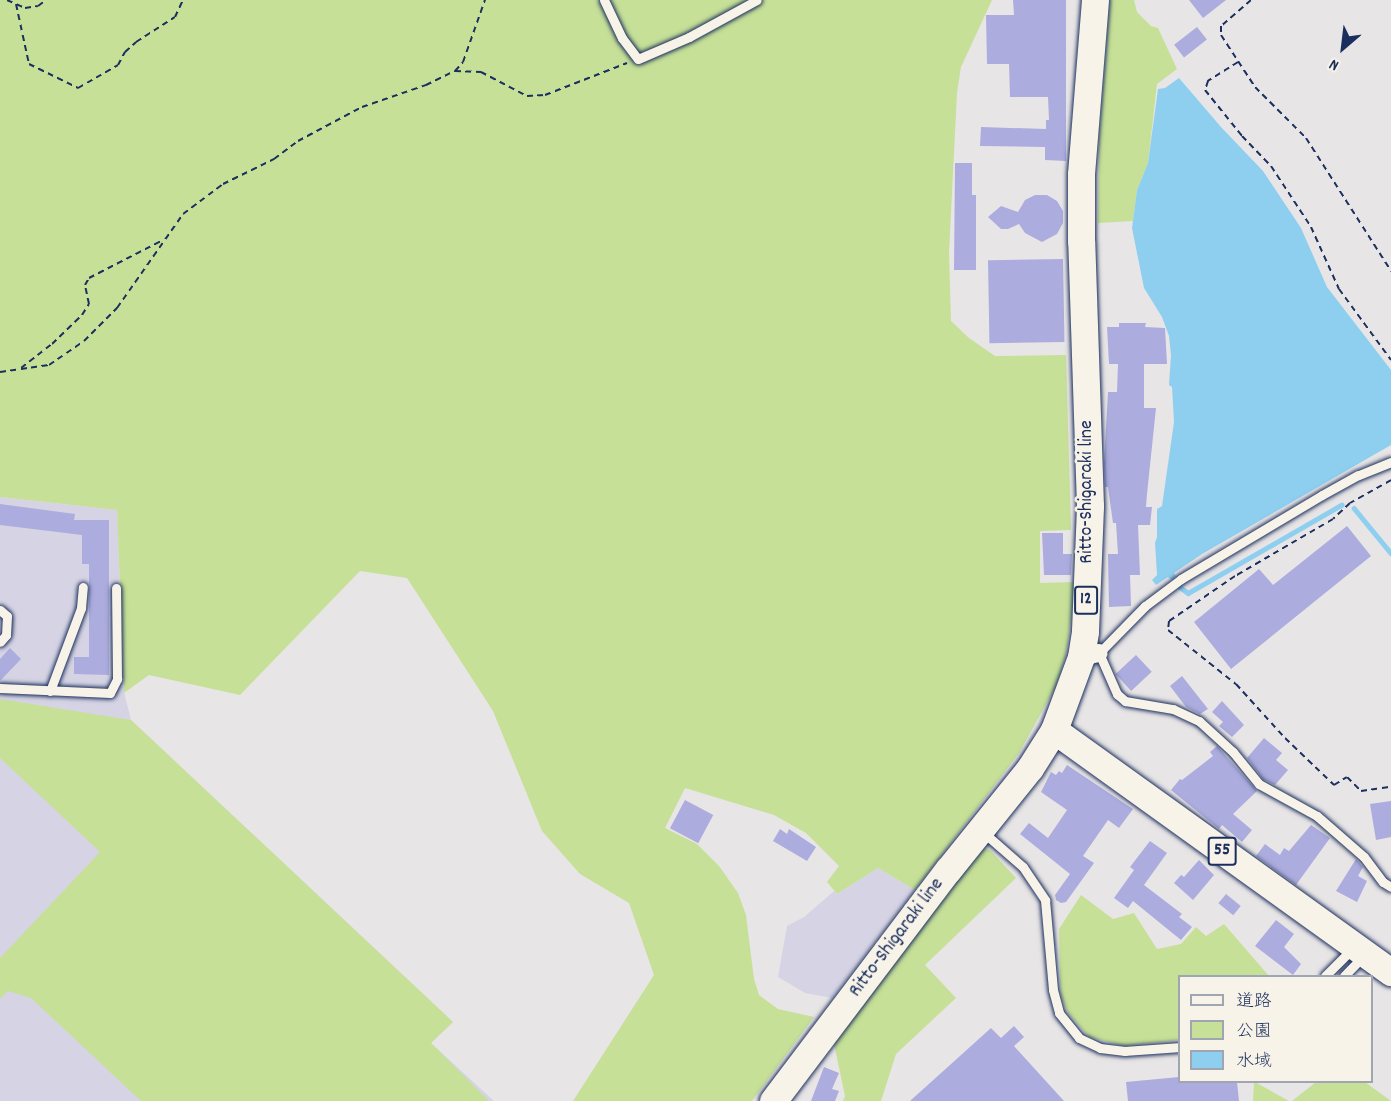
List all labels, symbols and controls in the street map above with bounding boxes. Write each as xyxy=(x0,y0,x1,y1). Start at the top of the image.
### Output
north arrow xyxy=(1313,18,1373,78)
text: N xyxy=(1325,52,1343,76)
street label: Ritto-Shigaraki line xyxy=(1075,420,1099,564)
road number: 12 xyxy=(1074,585,1098,615)
road number: 55 xyxy=(1207,836,1237,866)
street label: Ritto-Shigaraki line xyxy=(844,874,950,1002)
legend xyxy=(1178,975,1373,1083)
text: 道路 xyxy=(1236,990,1272,1015)
text: 公園 xyxy=(1236,1020,1272,1045)
text: 水域 xyxy=(1236,1050,1272,1075)

